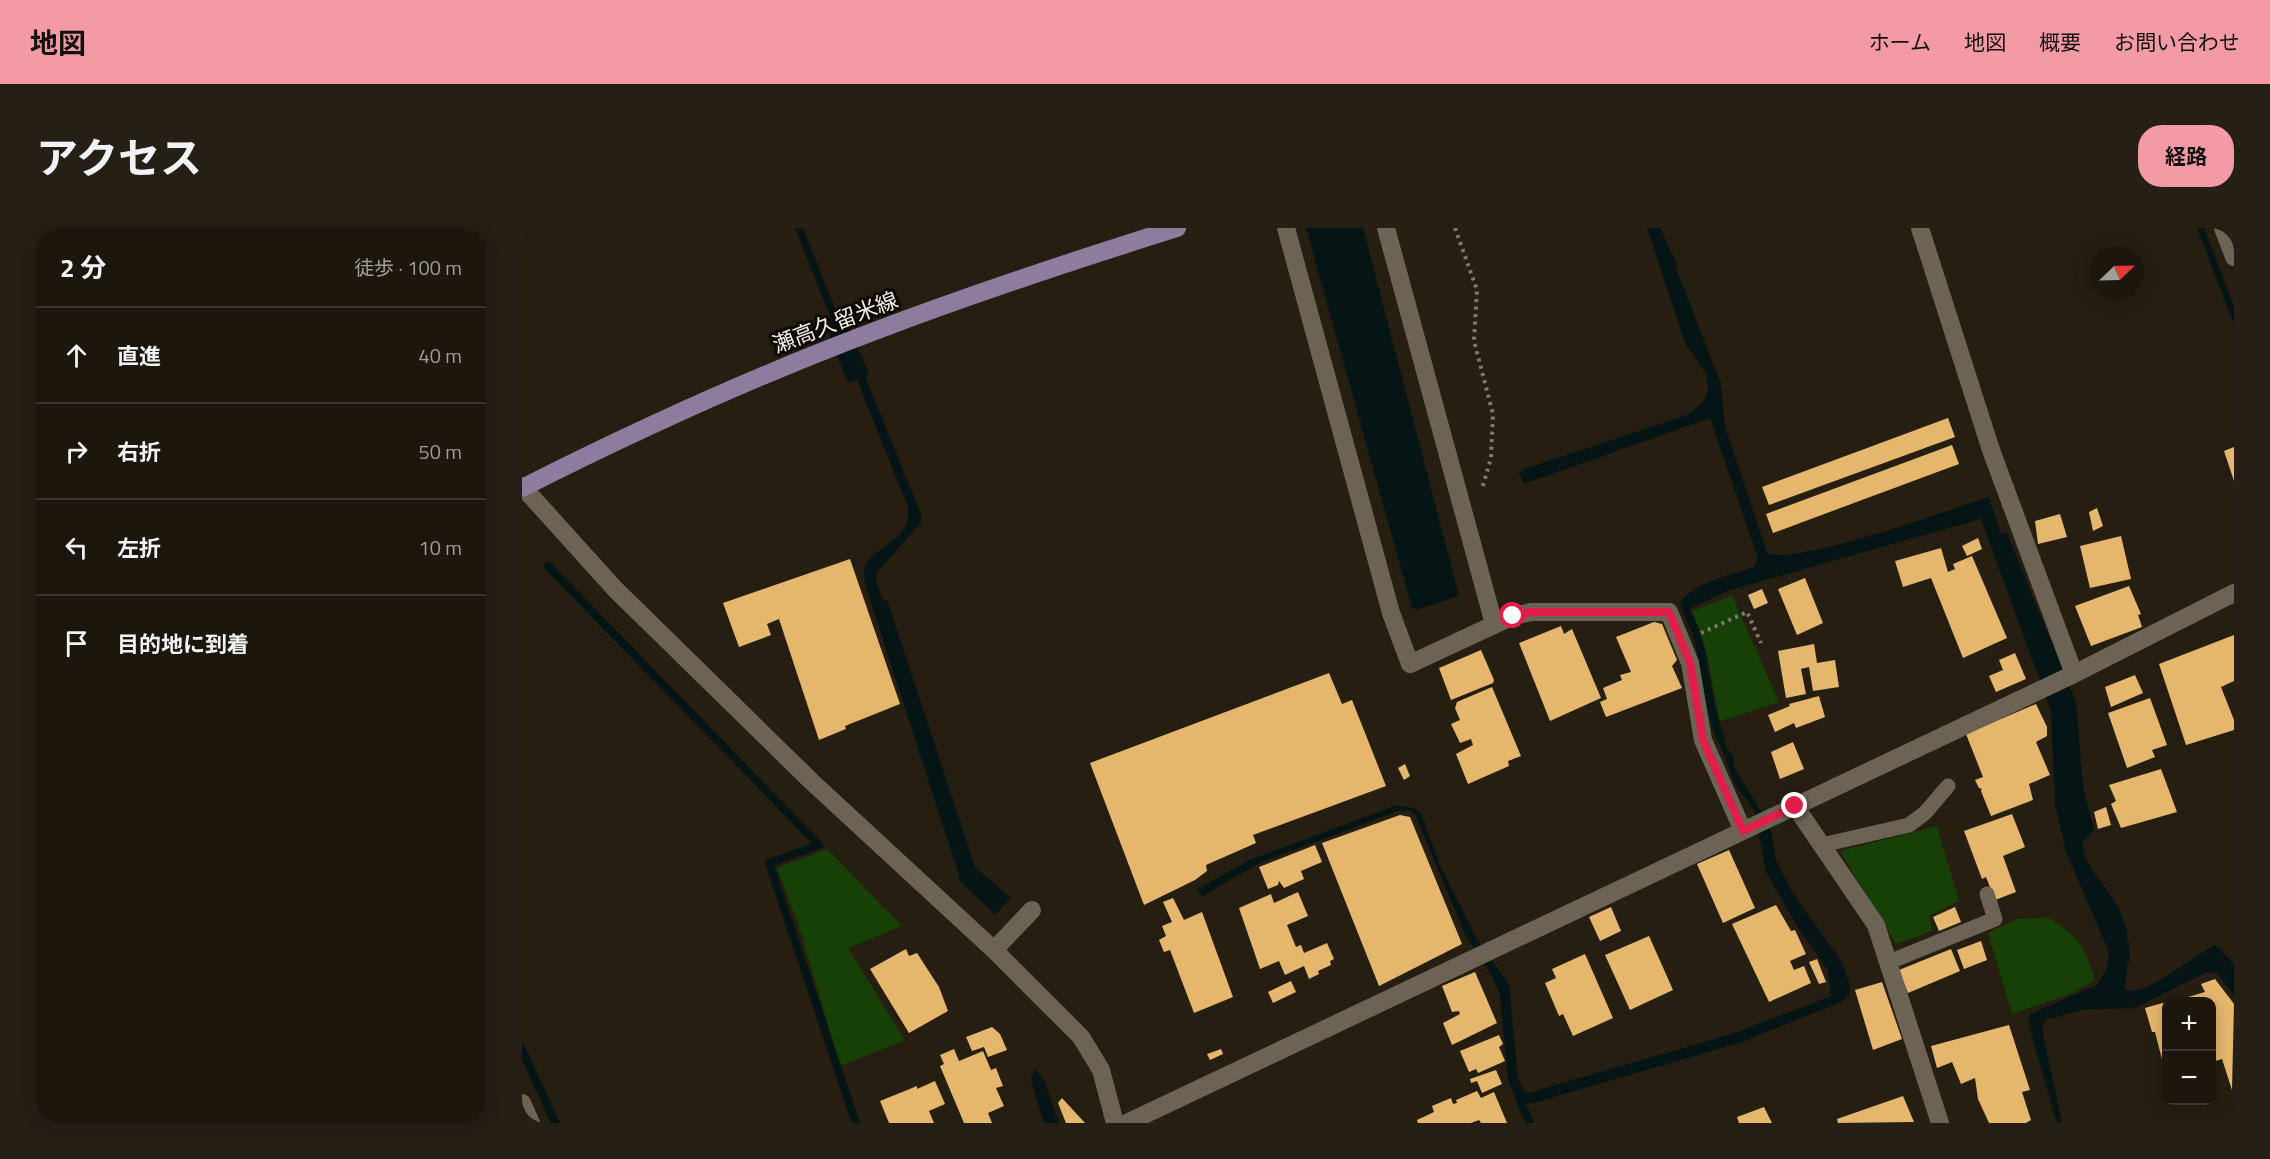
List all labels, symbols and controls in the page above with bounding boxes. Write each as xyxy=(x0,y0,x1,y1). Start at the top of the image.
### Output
text: 地図 xyxy=(30,21,86,64)
text: ホーム xyxy=(1869,26,1931,58)
text: 地図 xyxy=(1964,26,2006,58)
text: 概要 xyxy=(2039,26,2081,58)
text: お問い合わせ xyxy=(2114,26,2240,58)
text: アクセス xyxy=(36,125,202,189)
button: 経路 xyxy=(2138,125,2234,187)
north arrow xyxy=(2090,246,2144,300)
text: 2 分 xyxy=(60,248,106,287)
text: 徒歩 · 100 m xyxy=(354,252,462,283)
street label: 瀬高久留米線 xyxy=(767,282,903,362)
icon: ahead xyxy=(60,339,93,372)
text: 直進 xyxy=(117,339,161,373)
text: 40 m xyxy=(418,340,462,371)
icon: right xyxy=(60,435,93,468)
text: 右折 xyxy=(117,435,161,469)
text: 50 m xyxy=(418,436,462,467)
icon: left xyxy=(60,531,93,564)
text: 左折 xyxy=(117,531,161,565)
text: 10 m xyxy=(418,532,462,563)
route start xyxy=(1499,602,1525,628)
icon: arrive xyxy=(60,627,93,660)
text: 目的地に到着 xyxy=(117,627,249,661)
route end xyxy=(1781,792,1807,818)
map controls xyxy=(2162,997,2216,1105)
button: + xyxy=(2162,997,2216,1051)
button: − xyxy=(2162,1051,2216,1105)

